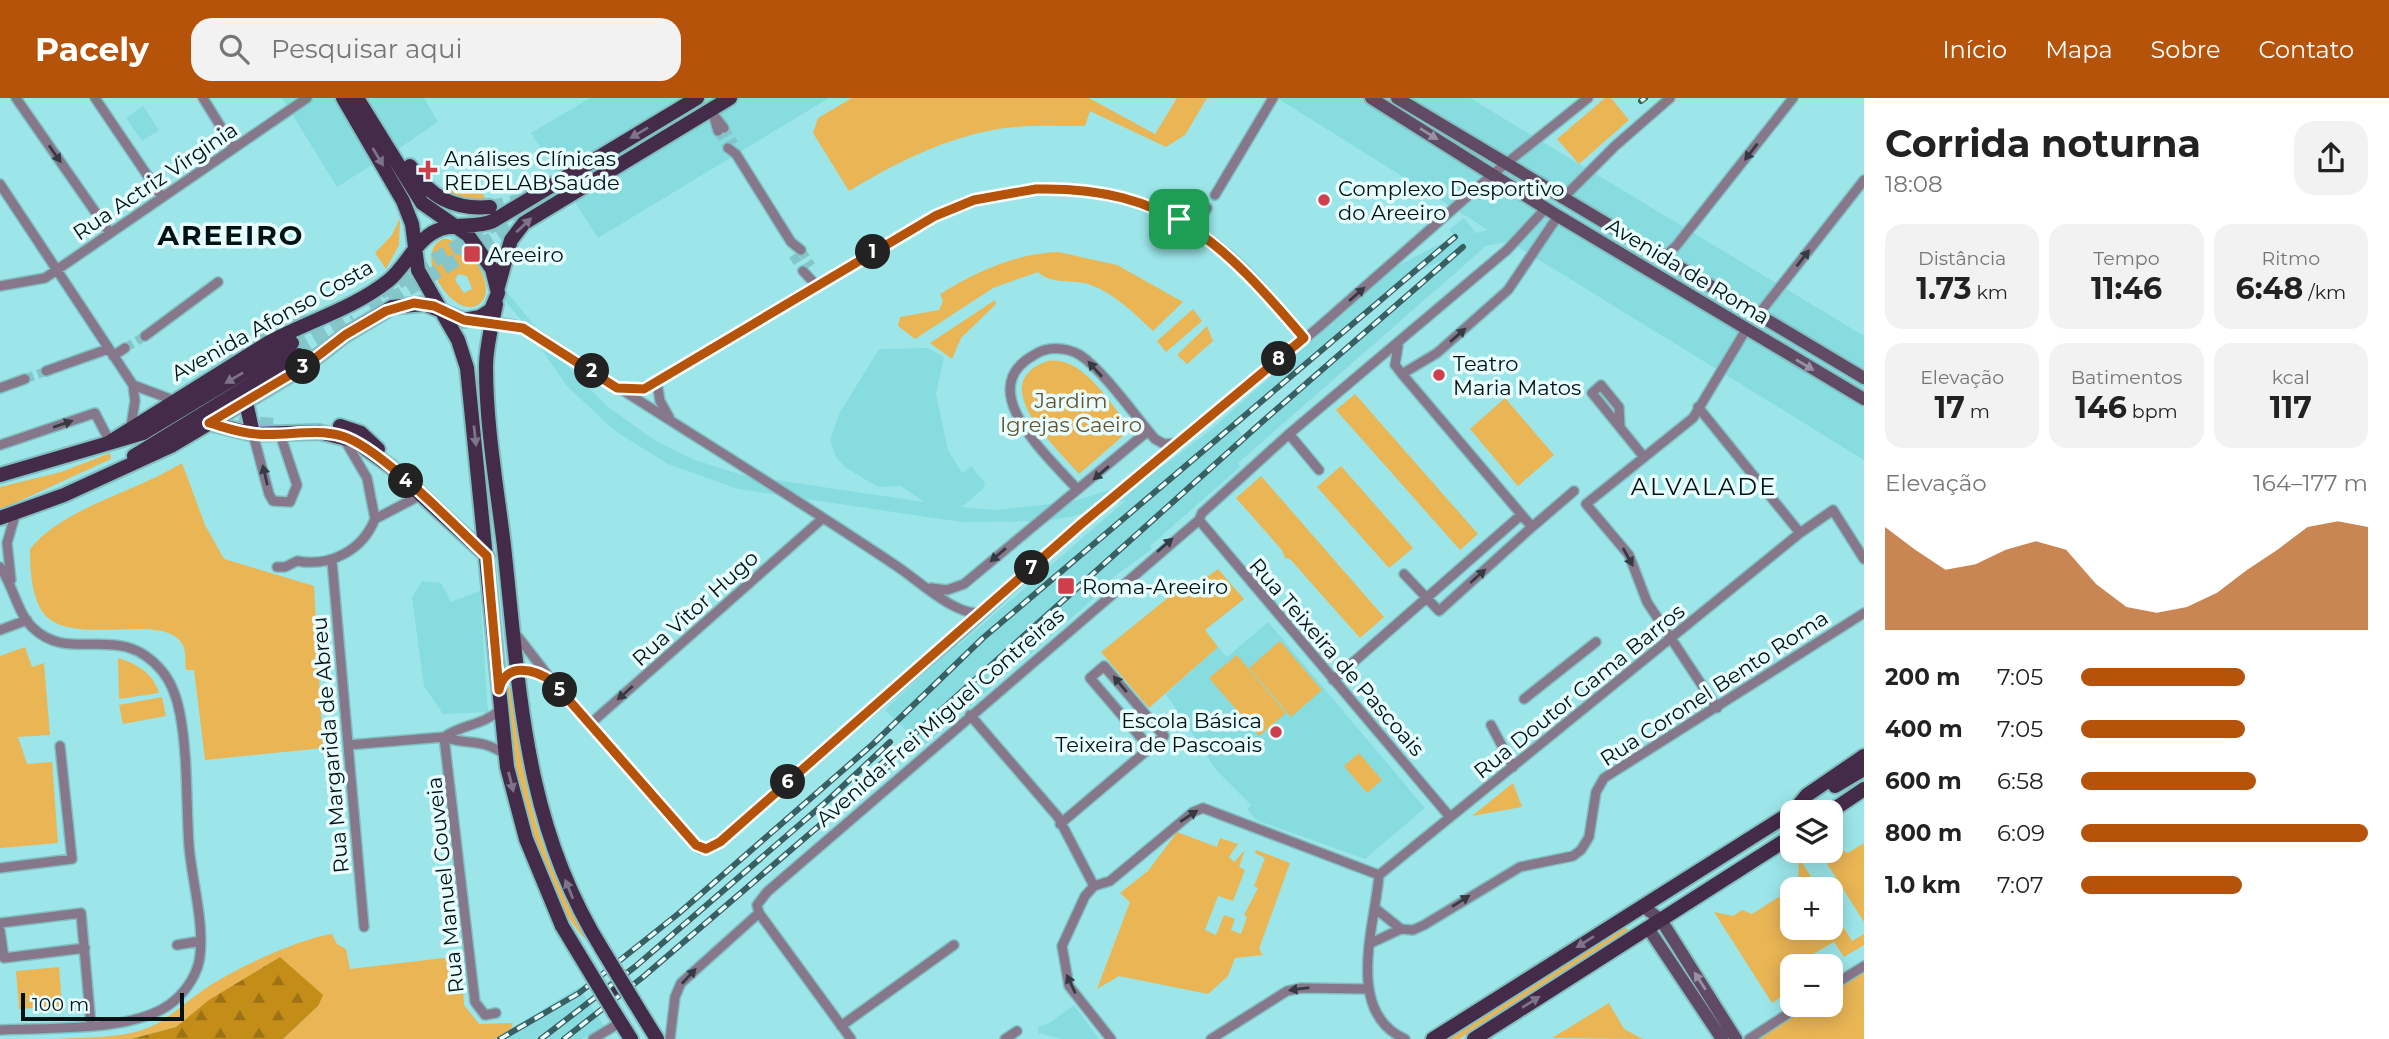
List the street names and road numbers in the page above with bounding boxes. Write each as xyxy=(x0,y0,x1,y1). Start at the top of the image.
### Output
street label: Rua Actriz Virginia xyxy=(68,117,242,245)
street label: Avenida de Roma xyxy=(1602,212,1774,330)
street label: Avenida Afonso Costa xyxy=(167,254,377,386)
street label: Rua Vitor Hugo xyxy=(627,545,763,671)
street label: Rua Teixeira de Pascoais xyxy=(1244,553,1430,761)
street label: Rua Doutor Gama Barros xyxy=(1469,598,1689,784)
street label: Avenida Frei Miguel Contreiras xyxy=(811,602,1069,832)
street label: Rua Coronel Bento Roma xyxy=(1595,605,1833,771)
street label: Rua Margarida de Abreu xyxy=(306,616,354,874)
street label: Rua Manuel Gouveia xyxy=(421,776,469,994)

